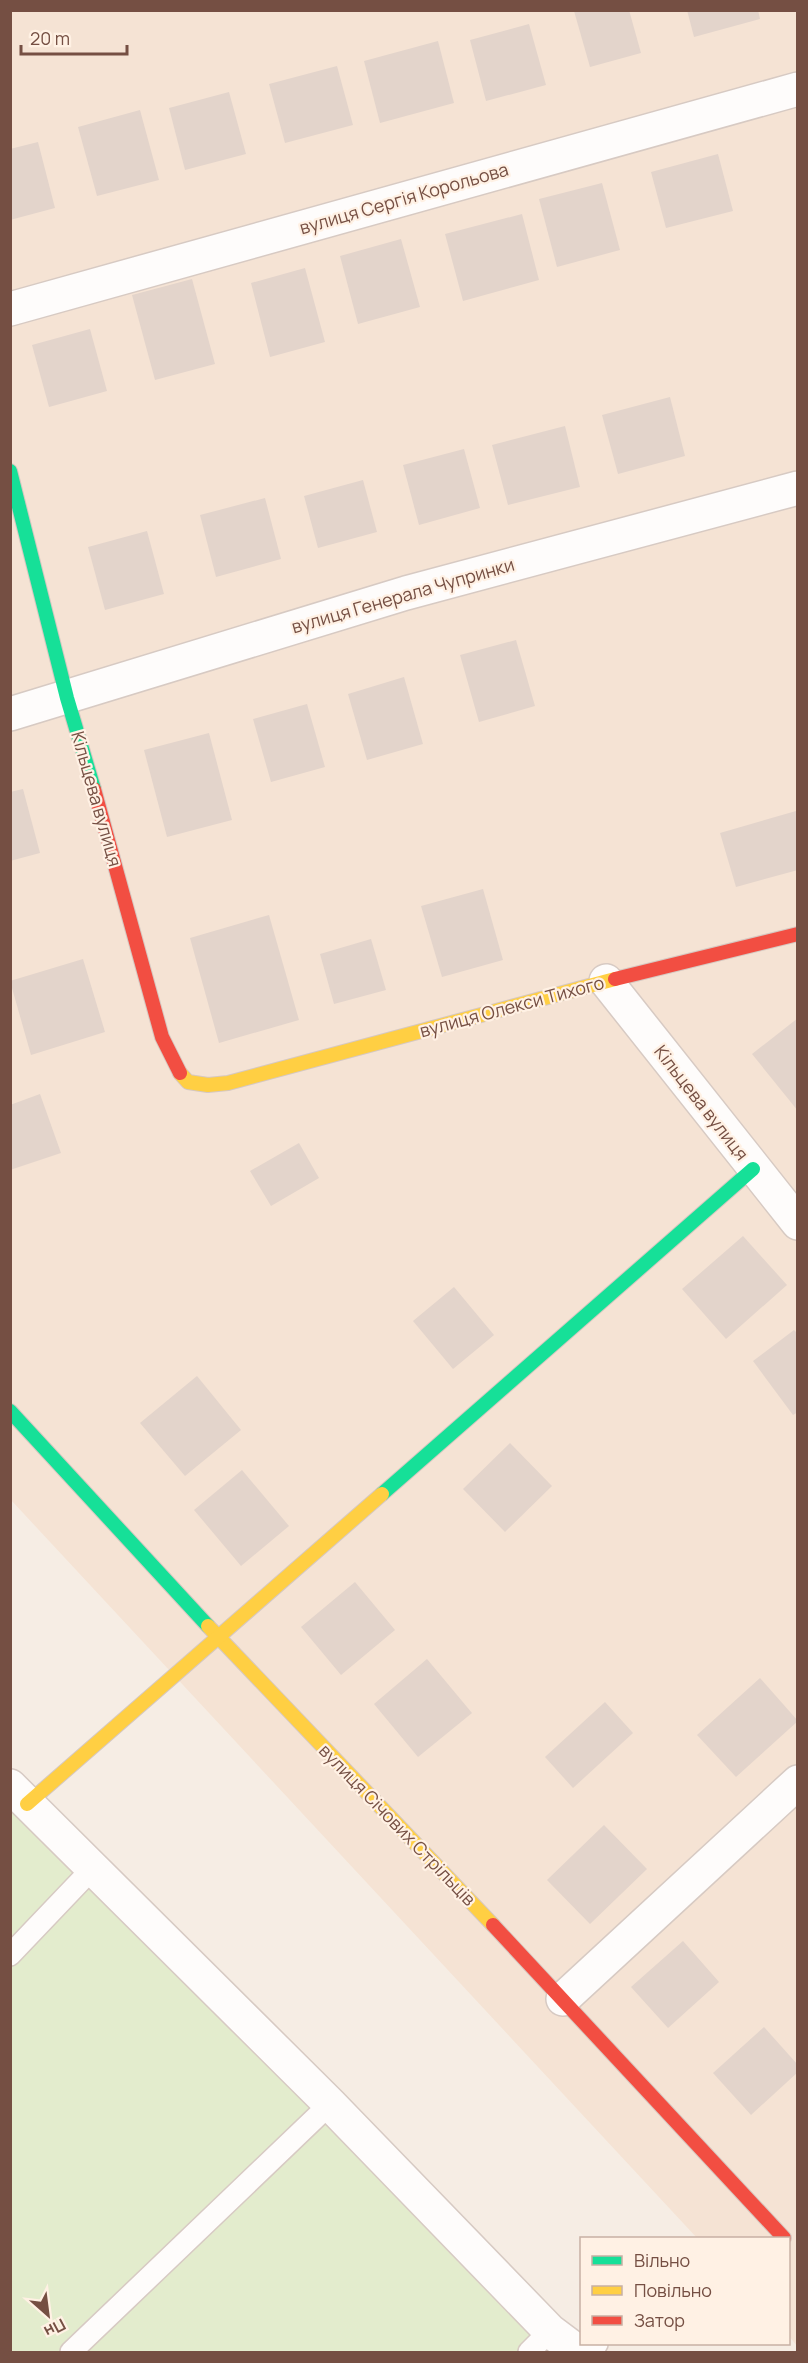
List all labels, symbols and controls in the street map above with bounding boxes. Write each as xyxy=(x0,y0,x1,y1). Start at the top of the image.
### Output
scale bar xyxy=(21,18,128,56)
text: 20 m xyxy=(30,26,70,50)
street label: вулиця Сергія Корольова xyxy=(296,157,511,239)
street label: вулиця Генерала Чупринки xyxy=(289,552,517,638)
street label: Кільцева вулиця xyxy=(66,728,128,869)
street label: вулиця Олекси Тихого xyxy=(417,970,607,1042)
street label: Кільцева вулиця xyxy=(649,1040,754,1165)
street label: вулиця Січових Стрільців xyxy=(314,1738,482,1911)
legend xyxy=(580,2237,790,2345)
text: Вільно xyxy=(634,2248,690,2272)
text: Повільно xyxy=(634,2278,712,2302)
north arrow xyxy=(18,2285,78,2345)
text: Затор xyxy=(634,2308,685,2332)
text: Пн xyxy=(40,2313,70,2343)

